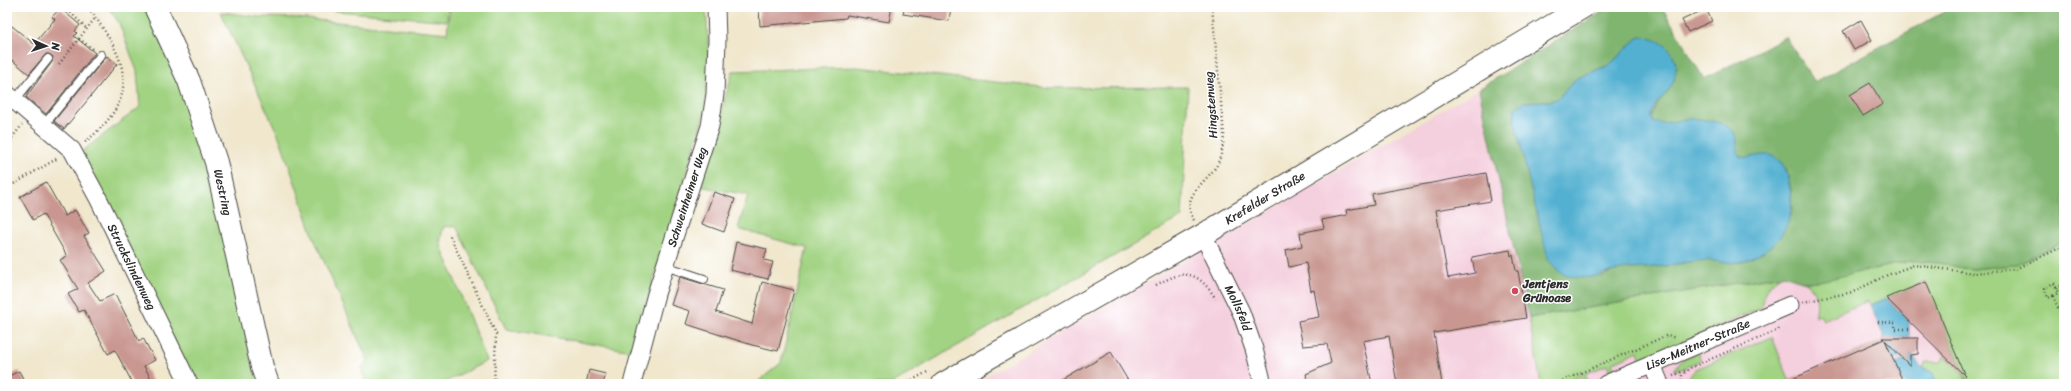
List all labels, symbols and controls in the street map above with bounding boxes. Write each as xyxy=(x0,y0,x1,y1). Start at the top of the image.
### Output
north arrow xyxy=(26,26,66,66)
text: N xyxy=(46,41,65,51)
street label: Hingstenweg xyxy=(1198,71,1224,139)
street label: Schweinheimer Weg xyxy=(661,144,714,250)
street label: Krefelder Straße xyxy=(1220,165,1310,231)
street label: Westring xyxy=(207,167,239,218)
street label: Struckslindenweg xyxy=(101,220,162,314)
place label: Jentjens Grünoase xyxy=(1522,273,1571,309)
street label: Mollsfeld xyxy=(1218,281,1258,335)
marker: Jentjens Grünoase xyxy=(1510,286,1520,296)
street label: Lise-Meitner-Straße xyxy=(1642,312,1754,377)

